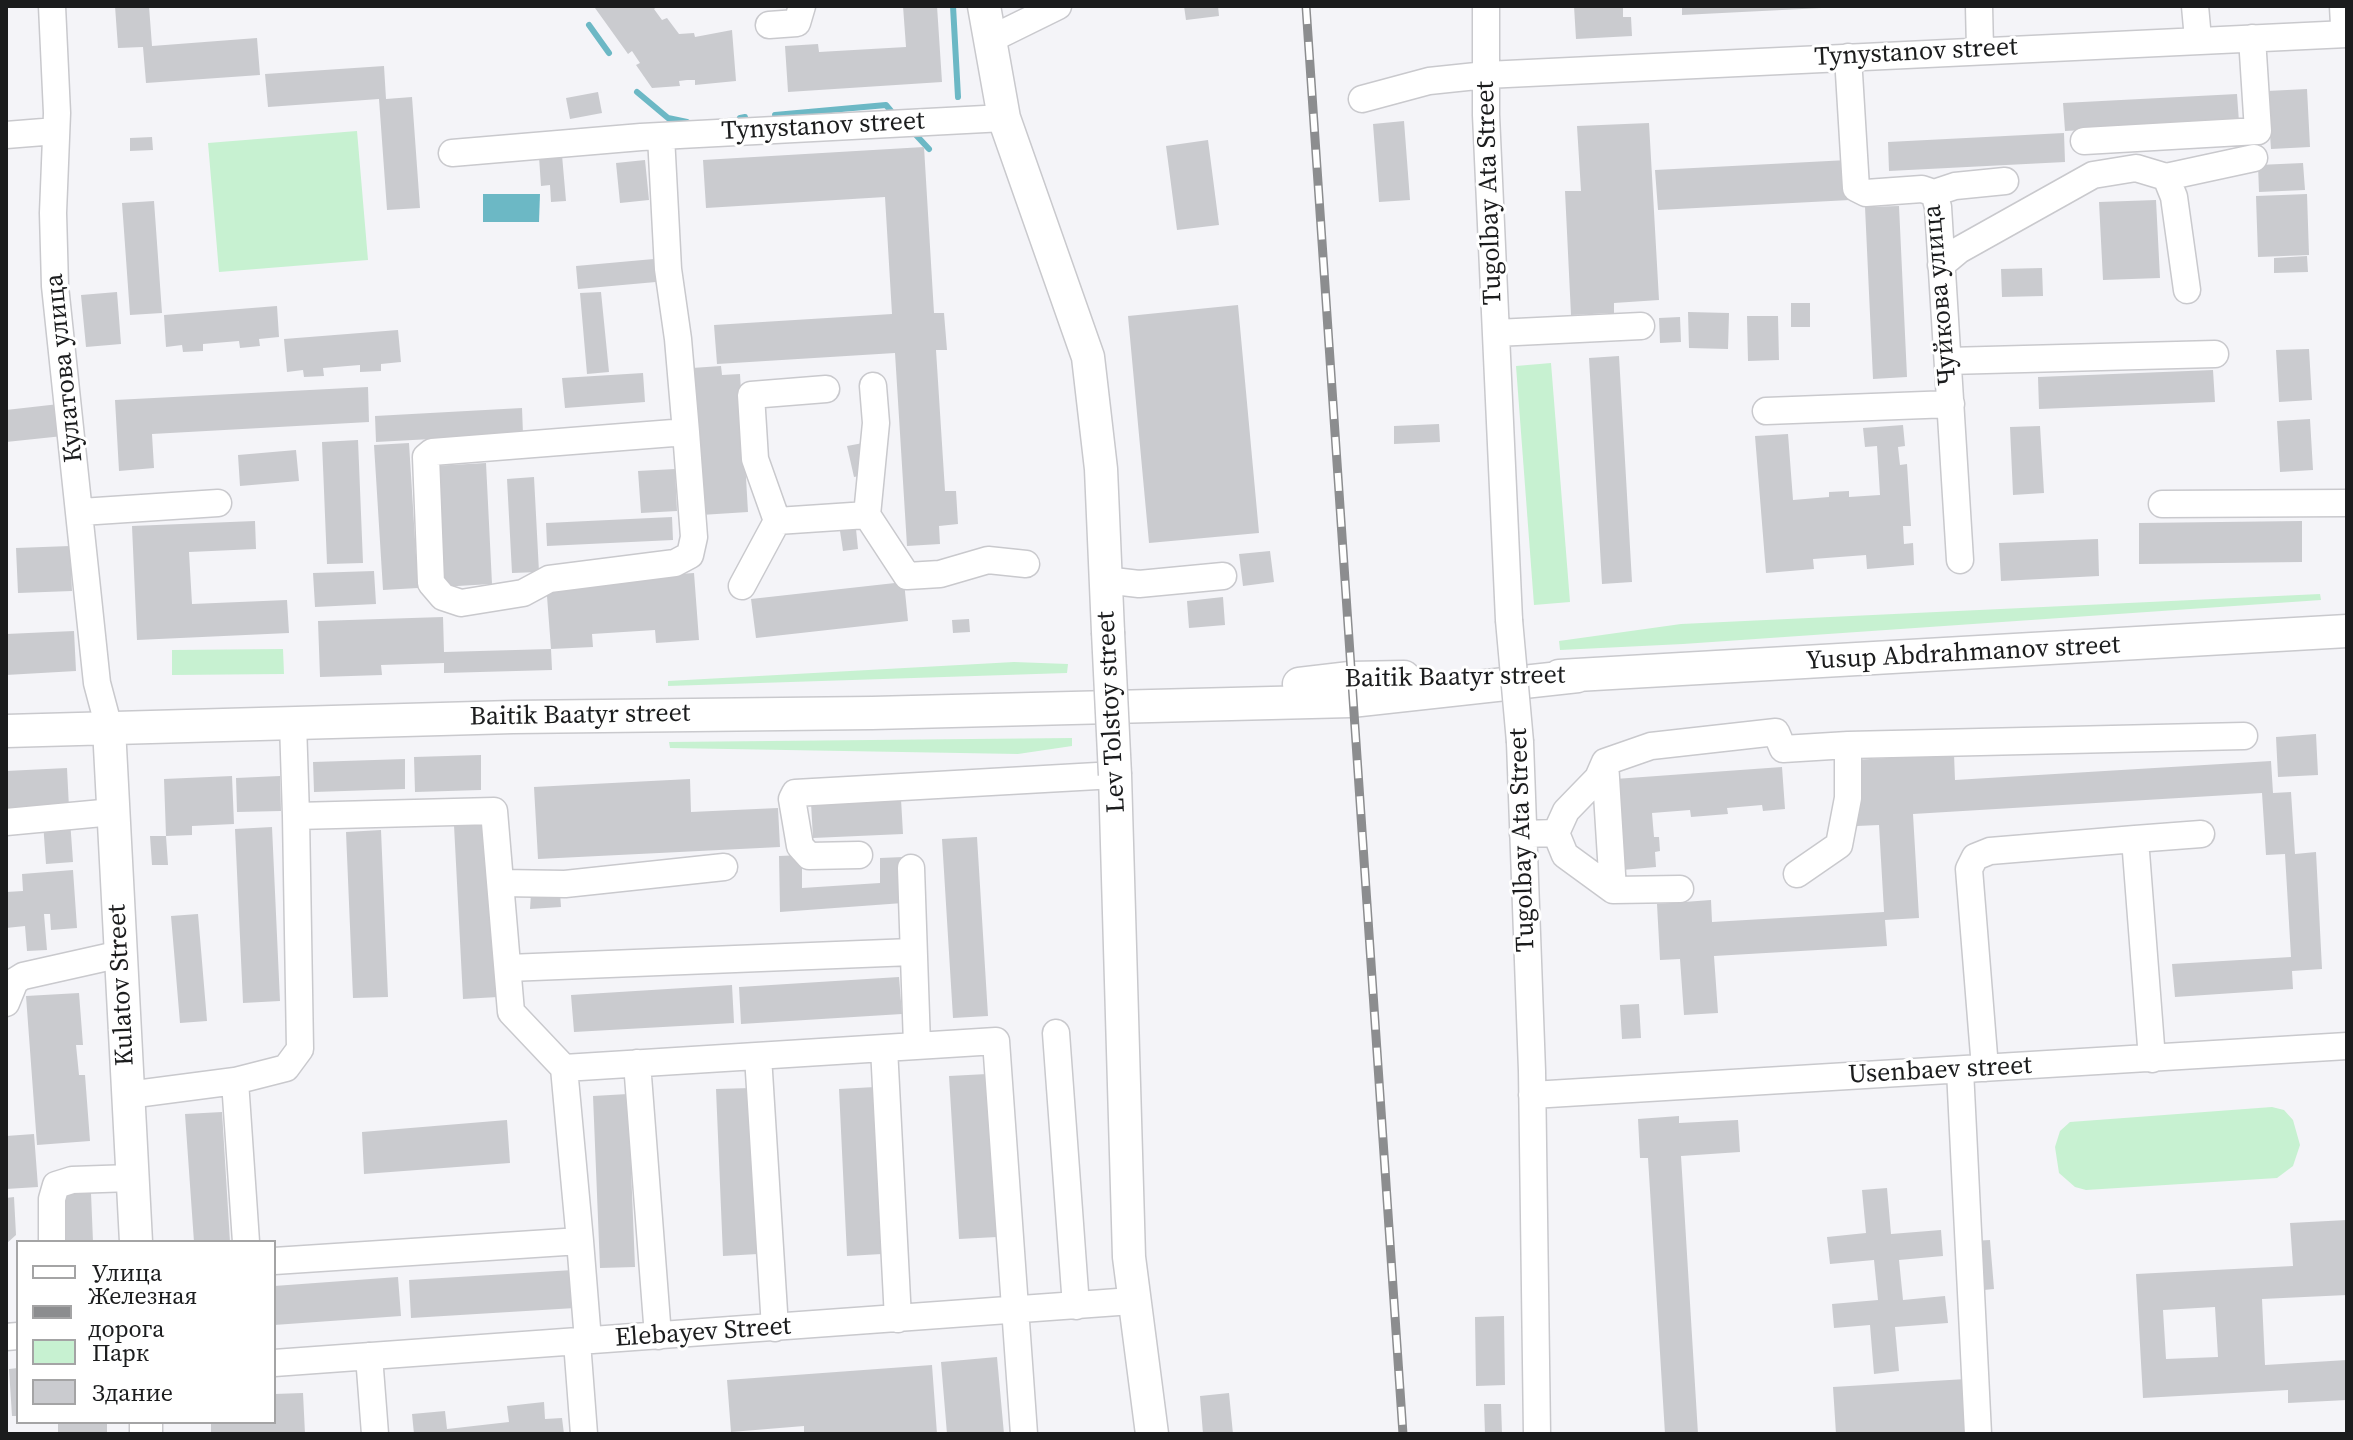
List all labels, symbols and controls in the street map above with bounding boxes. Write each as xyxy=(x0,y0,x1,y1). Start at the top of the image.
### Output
street label: Tynystanov street xyxy=(1814,32,2018,74)
street label: Tugolbay Ata Street xyxy=(1470,80,1510,306)
street label: Tynystanov street xyxy=(721,106,925,148)
street label: Чуйкова улица xyxy=(1918,203,1964,387)
street label: Кулатова улица xyxy=(40,272,90,464)
street label: Lev Tolstoy street xyxy=(1091,610,1133,814)
street label: Yusup Abdrahmanov street xyxy=(1805,630,2121,678)
street label: Baitik Baatyr street xyxy=(1344,660,1566,696)
street label: Baitik Baatyr street xyxy=(469,698,691,734)
street label: Tugolbay Ata Street xyxy=(1503,727,1543,953)
street label: Kulatov Street xyxy=(102,903,142,1067)
street label: Usenbaev street xyxy=(1847,1051,2033,1091)
legend xyxy=(16,1240,276,1424)
text: Улица xyxy=(92,1256,162,1289)
text: Железная дорога xyxy=(88,1279,197,1345)
street label: Elebayev Street xyxy=(614,1311,792,1355)
text: Парк xyxy=(92,1336,149,1369)
text: Здание xyxy=(92,1376,173,1409)

